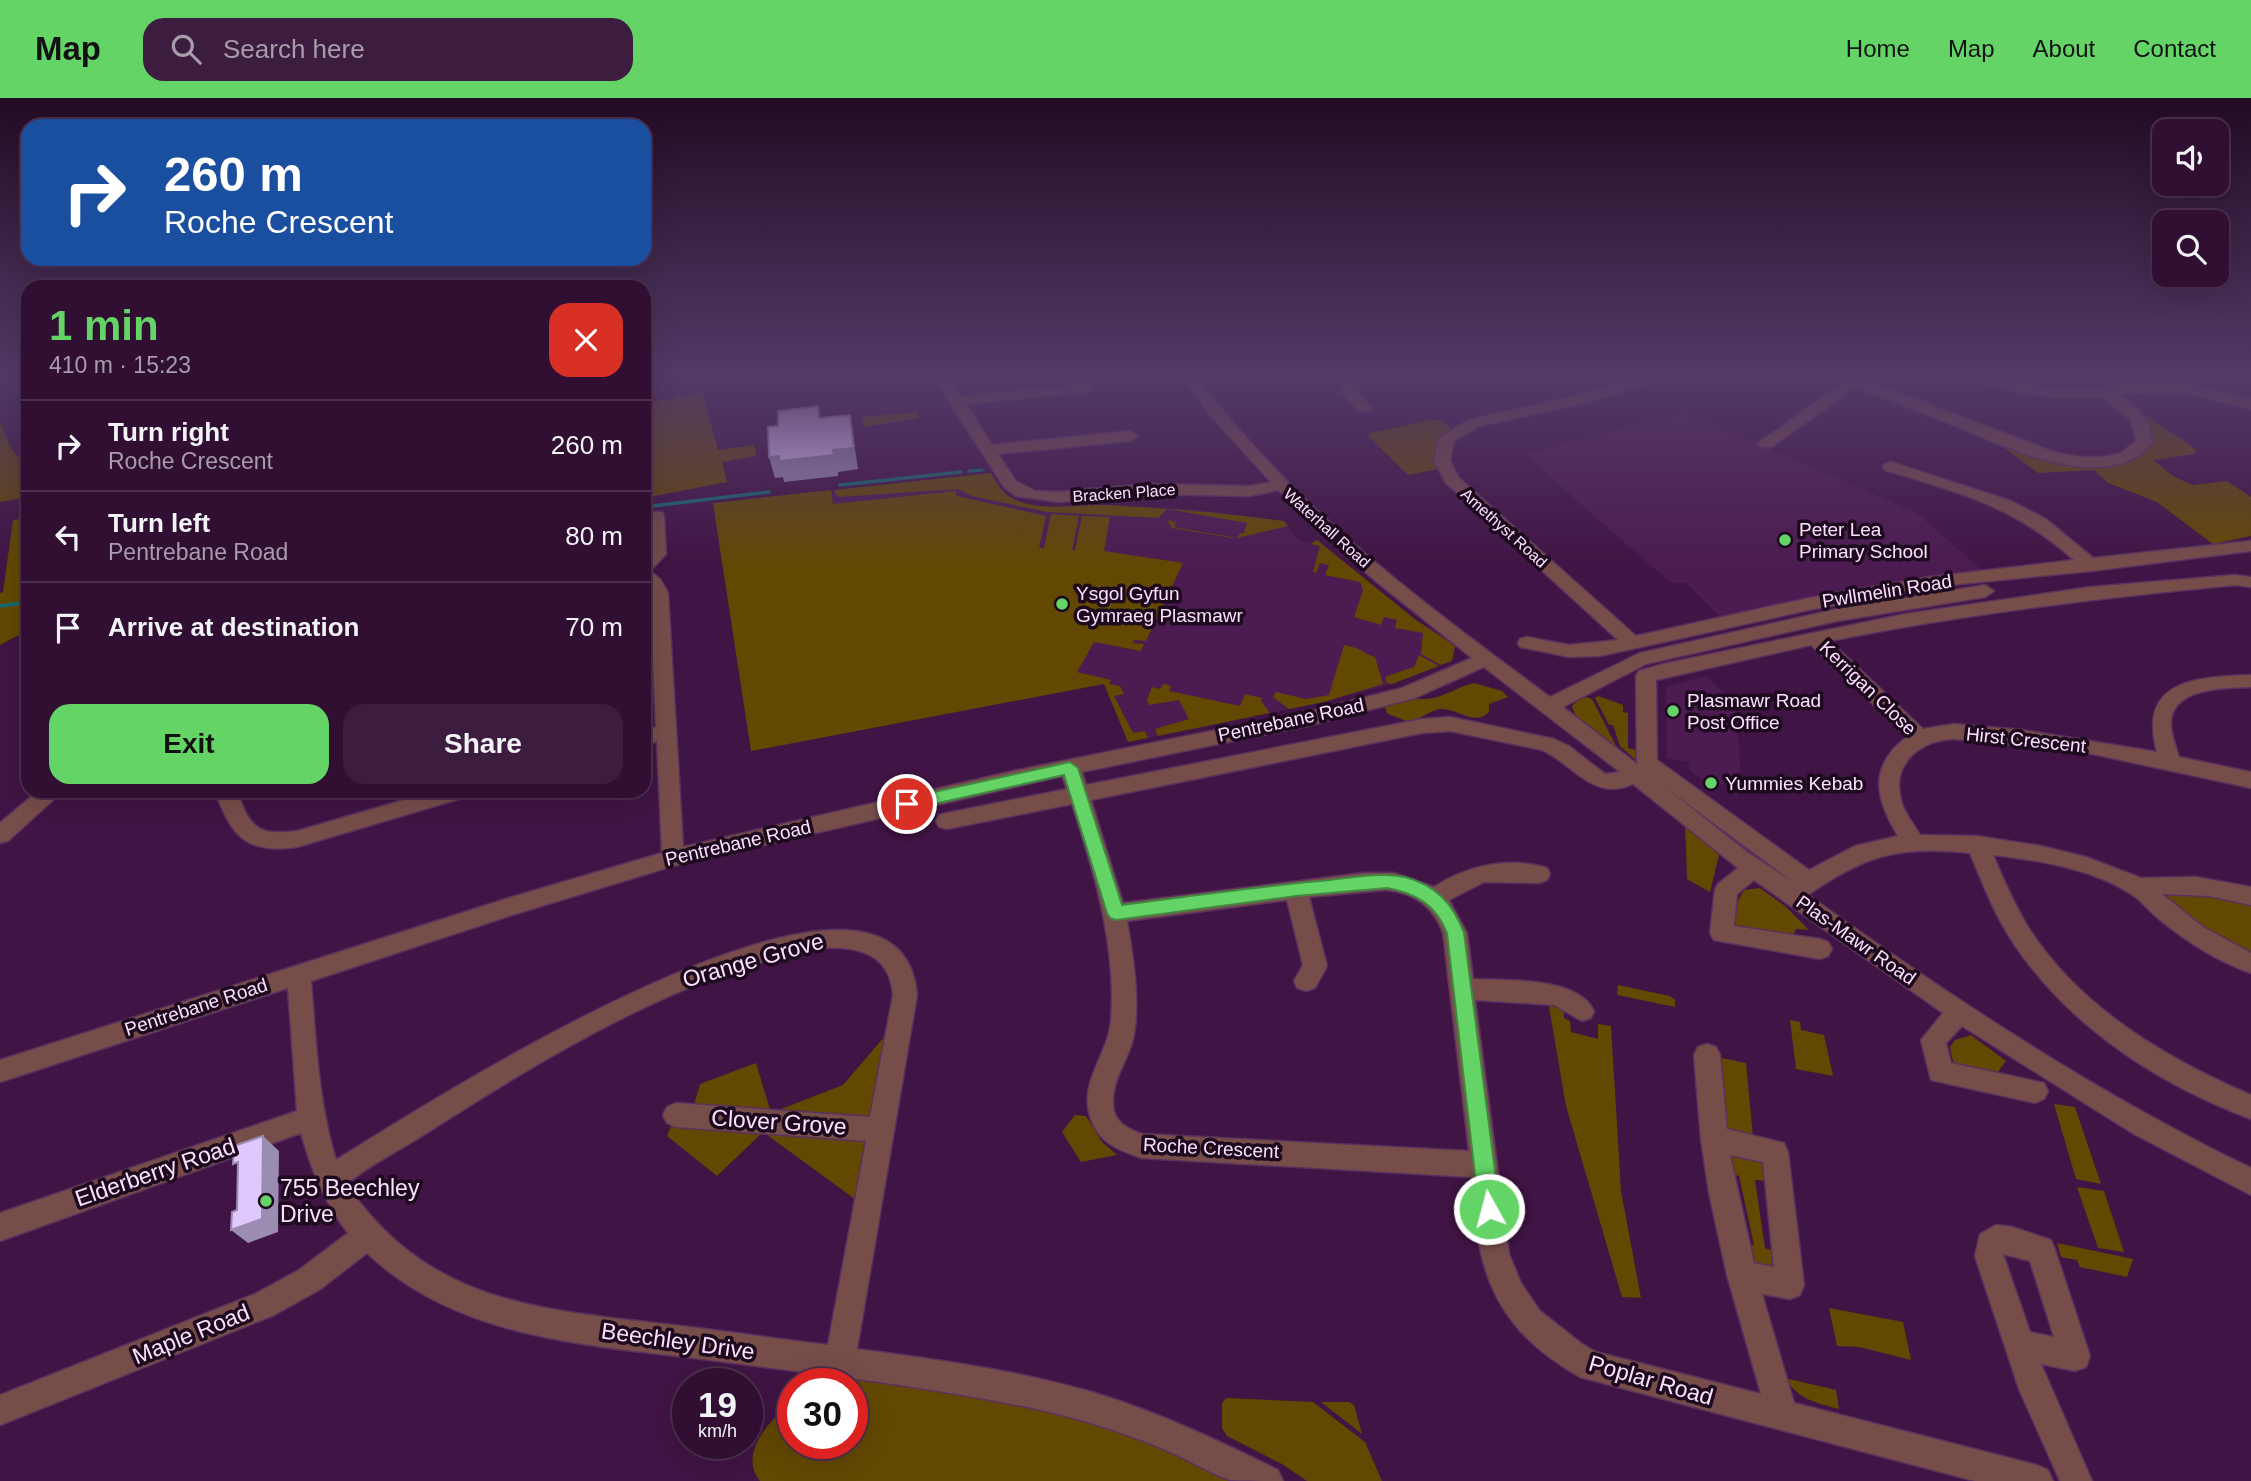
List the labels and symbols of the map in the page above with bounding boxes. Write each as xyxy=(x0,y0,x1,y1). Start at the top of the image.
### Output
street label: Bracken Place xyxy=(1072,481,1176,505)
street label: Waterhall Road xyxy=(1281,485,1373,571)
street label: Amethyst Road xyxy=(1458,485,1550,571)
place label: Peter Lea Primary School xyxy=(1799,519,1928,562)
marker: Peter Lea Primary School xyxy=(1777,532,1793,548)
street label: Pwllmelin Road xyxy=(1821,570,1953,612)
place label: Ysgol Gyfun Gymraeg Plasmawr xyxy=(1076,583,1243,626)
marker: Ysgol Gyfun Gymraeg Plasmawr xyxy=(1054,596,1070,612)
street label: Kerrigan Close xyxy=(1816,637,1920,739)
place label: Plasmawr Road Post Office xyxy=(1687,690,1821,733)
street label: Pentrebane Road xyxy=(1216,694,1366,746)
marker: Plasmawr Road Post Office xyxy=(1665,703,1681,719)
street label: Hirst Crescent xyxy=(1965,723,2088,757)
place label: Yummies Kebab xyxy=(1725,773,1863,794)
pin xyxy=(877,774,937,834)
marker: Yummies Kebab xyxy=(1703,775,1719,791)
street label: Pentrebane Road xyxy=(663,816,813,870)
street label: Plas-Mawr Road xyxy=(1792,891,1920,989)
street label: Orange Grove xyxy=(679,927,827,993)
street label: Pentrebane Road xyxy=(122,974,270,1040)
street label: Clover Grove xyxy=(711,1104,847,1140)
street label: Elderberry Road xyxy=(72,1132,238,1212)
street label: Roche Crescent xyxy=(1142,1134,1280,1162)
position arrow xyxy=(1452,1172,1526,1246)
place label: 755 Beechley Drive xyxy=(280,1175,420,1227)
marker: 755 Beechley Drive xyxy=(258,1193,274,1209)
street label: Maple Road xyxy=(129,1299,253,1369)
street label: Beechley Drive xyxy=(600,1317,756,1365)
street label: Poplar Road xyxy=(1586,1350,1716,1410)
speed limit sign: 30 xyxy=(777,1368,868,1459)

